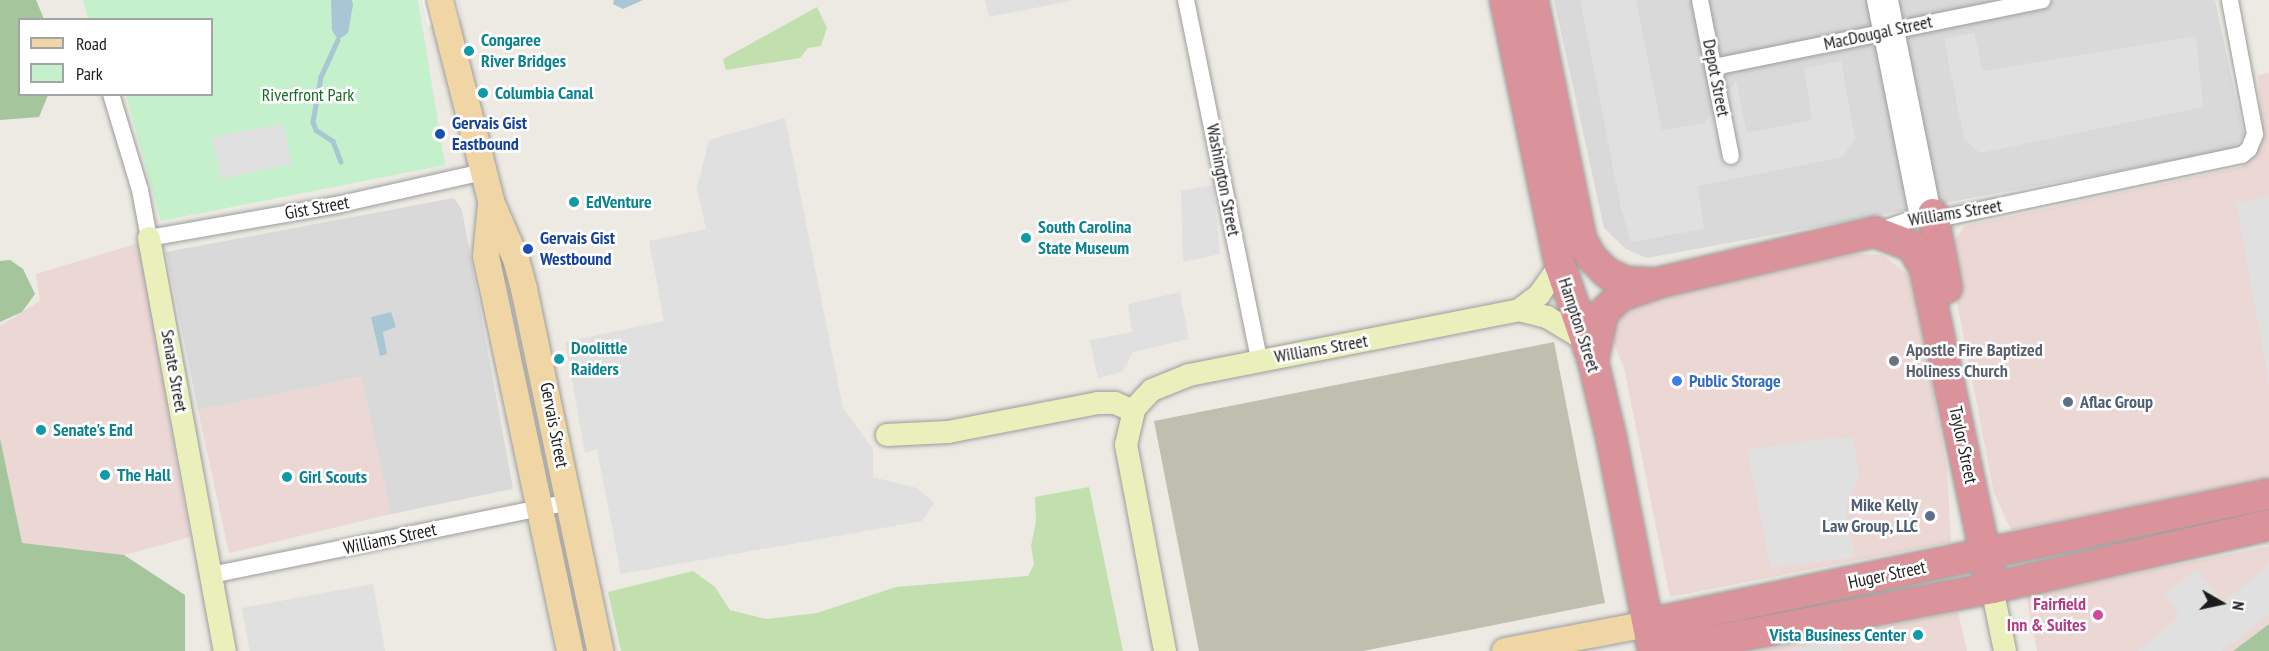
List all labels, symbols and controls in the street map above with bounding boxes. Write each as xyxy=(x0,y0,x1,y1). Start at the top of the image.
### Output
street label: MacDougal Street xyxy=(1822,11,1934,55)
legend xyxy=(18,18,213,96)
place label: Congaree River Bridges xyxy=(481,30,566,72)
text: Road xyxy=(76,32,107,55)
street label: Depot Street xyxy=(1698,37,1734,119)
marker: Congaree River Bridges xyxy=(462,44,476,58)
text: Park xyxy=(76,62,103,85)
place label: Columbia Canal xyxy=(495,82,594,104)
park label: Riverfront Park xyxy=(262,84,354,106)
marker: Columbia Canal xyxy=(476,86,490,100)
place label: Gervais Gist Eastbound xyxy=(452,113,527,156)
street label: Washington Street xyxy=(1202,122,1244,238)
marker: Gervais Gist Eastbound xyxy=(433,127,447,141)
place label: EdVenture xyxy=(586,191,652,213)
street label: Gist Street xyxy=(283,192,351,224)
marker: EdVenture xyxy=(567,195,581,209)
street label: Williams Street xyxy=(1907,195,2003,231)
place label: South Carolina State Museum xyxy=(1038,217,1132,260)
place label: Gervais Gist Westbound xyxy=(540,228,615,270)
marker: South Carolina State Museum xyxy=(1019,231,1033,245)
marker: Gervais Gist Westbound xyxy=(521,242,535,256)
street label: Hampton Street xyxy=(1554,275,1604,375)
street label: Senate Street xyxy=(156,328,192,414)
street label: Williams Street xyxy=(1273,330,1369,368)
place label: Doolittle Raiders xyxy=(571,338,628,380)
place label: Apostle Fire Baptized Holiness Church xyxy=(1906,340,2043,382)
marker: Doolittle Raiders xyxy=(552,352,566,366)
marker: Apostle Fire Baptized Holiness Church xyxy=(1887,354,1901,368)
place label: Public Storage xyxy=(1689,370,1781,392)
marker: Public Storage xyxy=(1670,374,1684,388)
street label: Gervais Street xyxy=(535,380,573,470)
place label: Aflac Group xyxy=(2080,391,2154,413)
marker: Aflac Group xyxy=(2061,395,2075,409)
street label: Taylor Street xyxy=(1944,404,1982,486)
place label: Senate's End xyxy=(53,419,133,441)
marker: Senate's End xyxy=(34,423,48,437)
place label: The Hall xyxy=(117,464,171,486)
place label: Girl Scouts xyxy=(299,466,367,488)
marker: The Hall xyxy=(98,468,112,482)
marker: Girl Scouts xyxy=(280,470,294,484)
place label: Mike Kelly Law Group, LLC xyxy=(1821,495,1918,538)
marker: Mike Kelly Law Group, LLC xyxy=(1923,509,1937,523)
street label: Williams Street xyxy=(342,519,438,559)
street label: Huger Street xyxy=(1846,556,1928,594)
north arrow xyxy=(2191,573,2251,633)
place label: Fairfield Inn & Suites xyxy=(2007,594,2086,636)
text: N xyxy=(2228,600,2249,612)
marker: Fairfield Inn & Suites xyxy=(2091,608,2105,622)
place label: Vista Business Center xyxy=(1769,624,1906,646)
marker: Vista Business Center xyxy=(1911,628,1925,642)

